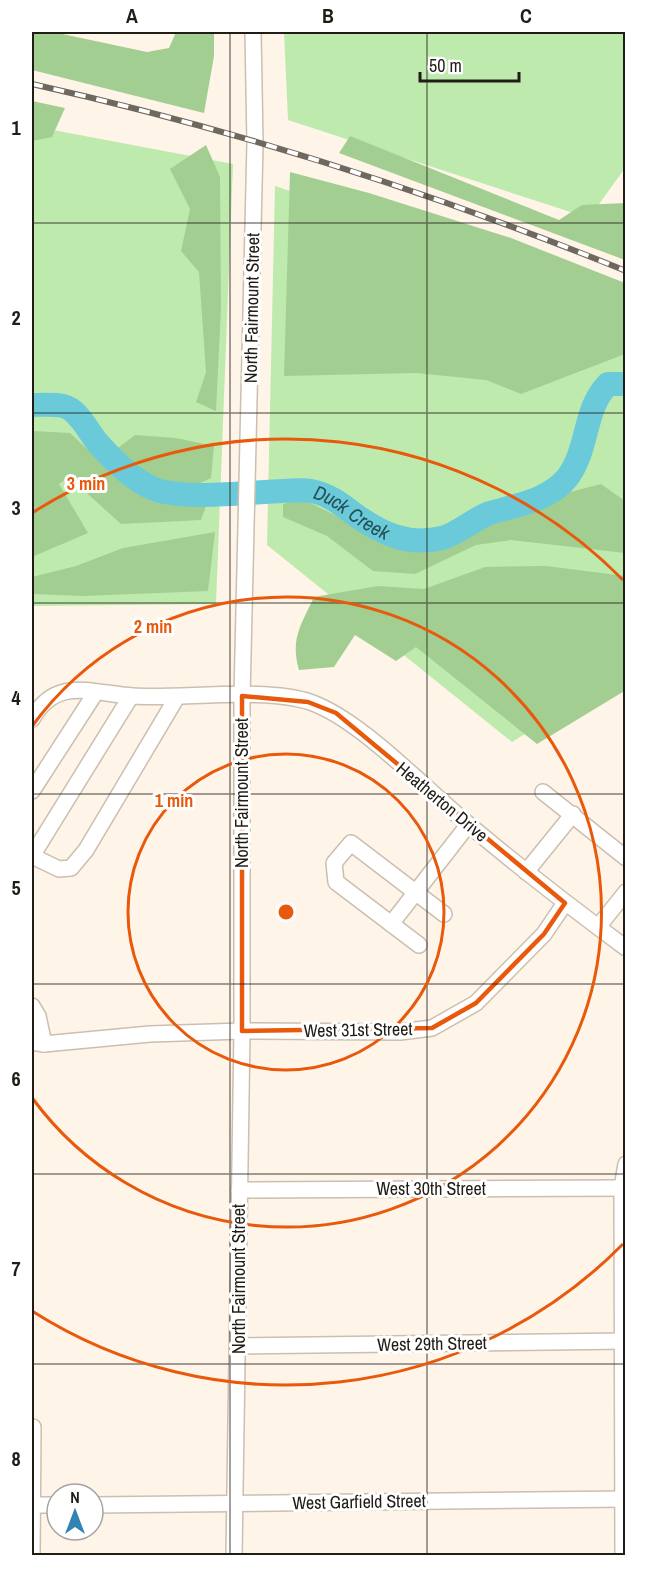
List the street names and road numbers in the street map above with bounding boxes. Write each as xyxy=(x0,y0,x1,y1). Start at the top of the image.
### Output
street label: North Fairmount Street xyxy=(238,233,265,383)
street label: North Fairmount Street xyxy=(229,718,254,868)
street label: Heatherton Drive xyxy=(391,756,493,847)
street label: West 31st Street xyxy=(303,1016,413,1043)
street label: West 30th Street xyxy=(376,1176,486,1201)
street label: North Fairmount Street xyxy=(226,1204,251,1354)
street label: West 29th Street xyxy=(377,1330,487,1357)
street label: West Garfield Street xyxy=(292,1488,426,1515)

